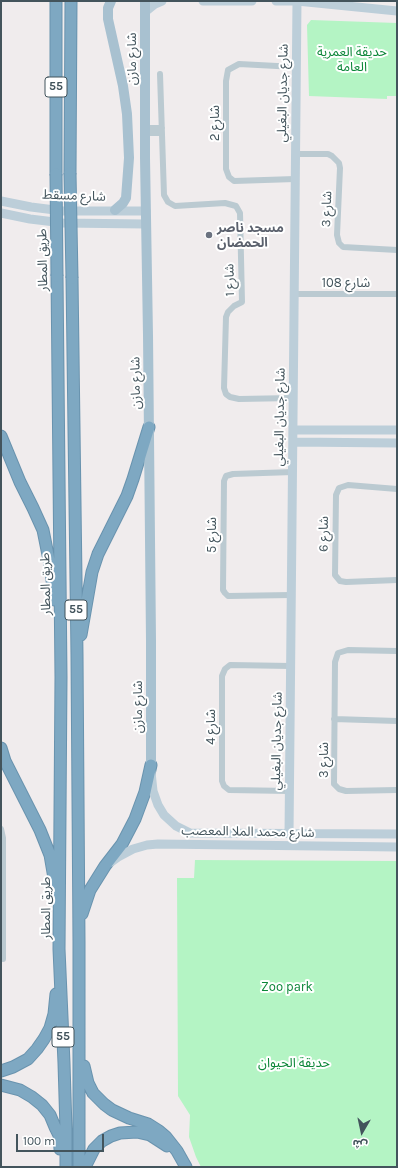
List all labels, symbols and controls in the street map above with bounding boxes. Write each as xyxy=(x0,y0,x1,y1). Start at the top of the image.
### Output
street label: شارع مازن xyxy=(124,33,140,85)
street label: شارع جديان البغيلي xyxy=(274,44,292,142)
park label: حديقة العمرية العامة xyxy=(317,44,387,75)
road number: 55 xyxy=(45,77,67,97)
street label: شارع 2 xyxy=(207,105,223,141)
street label: شارع مسقط xyxy=(42,187,106,205)
street label: شارع 3 xyxy=(319,191,335,227)
place label: مسجد ناصر الحمضان xyxy=(217,220,284,251)
street label: طريق المطار xyxy=(35,228,51,292)
marker: مسجد ناصر الحمضان xyxy=(204,230,214,240)
street label: شارع 1 xyxy=(222,264,238,296)
street label: شارع 108 xyxy=(322,275,370,291)
street label: شارع مازن xyxy=(128,357,144,409)
street label: شارع جديان البغيلي xyxy=(271,368,289,466)
street label: شارع 6 xyxy=(316,516,332,552)
street label: شارع 5 xyxy=(204,517,220,553)
street label: طريق المطار xyxy=(38,552,54,616)
road number: 55 xyxy=(65,600,87,620)
street label: شارع مازن xyxy=(130,681,146,733)
street label: شارع جديان البغيلي xyxy=(268,692,286,790)
street label: شارع 4 xyxy=(203,709,219,745)
street label: شارع 3 xyxy=(316,742,332,778)
street label: شارع محمد الملا المعصب xyxy=(181,823,315,841)
street label: طريق المطار xyxy=(38,877,54,939)
park label: Zoo park xyxy=(261,979,313,995)
road number: 55 xyxy=(52,1027,74,1047)
park label: حديقة الحيوان xyxy=(258,1055,330,1071)
north arrow xyxy=(342,1112,382,1152)
scale bar xyxy=(18,1126,106,1152)
text: 100 m xyxy=(23,1134,55,1148)
text: ش xyxy=(352,1137,369,1152)

